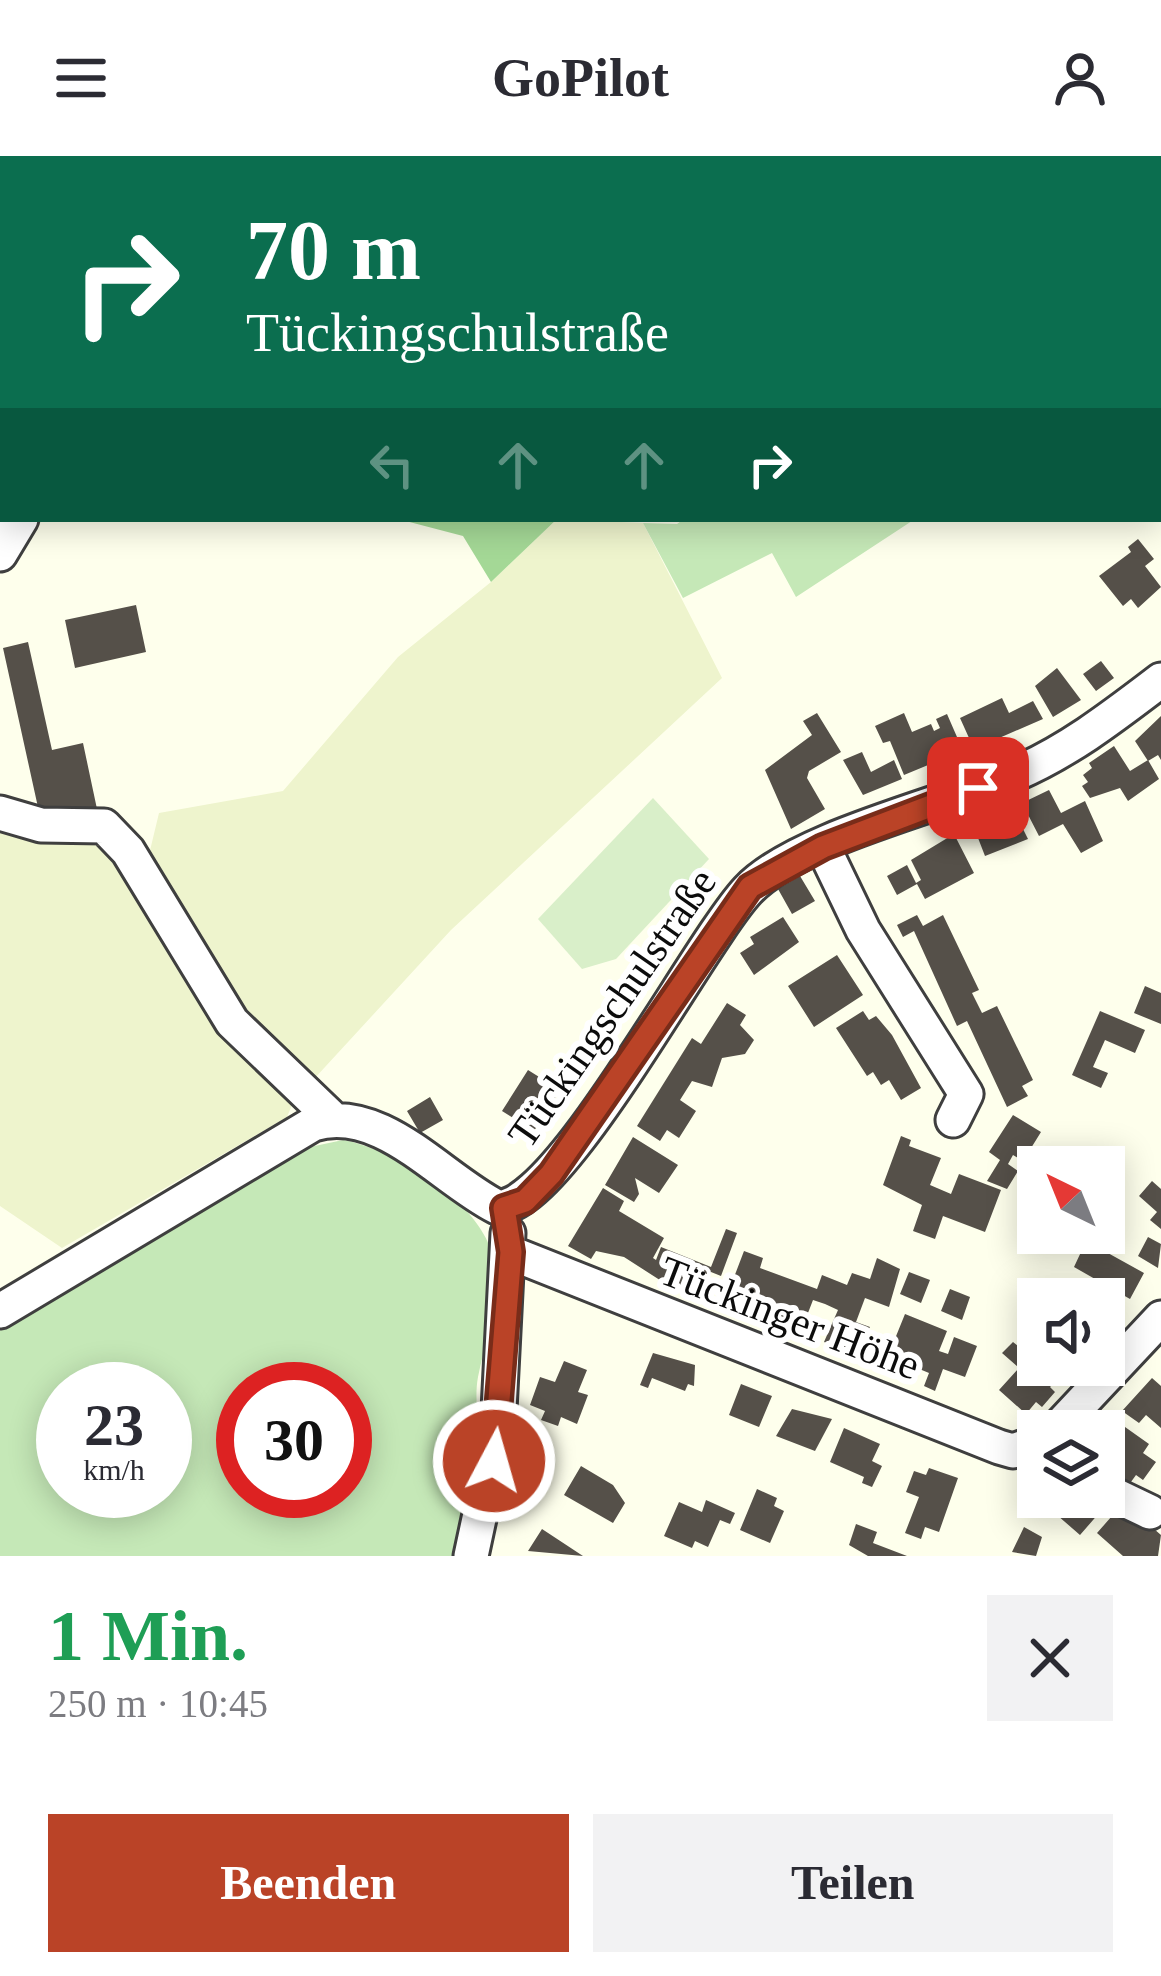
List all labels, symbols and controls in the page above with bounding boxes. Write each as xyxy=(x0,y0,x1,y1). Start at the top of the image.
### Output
icon: menu xyxy=(48,45,114,111)
icon: person xyxy=(1047,45,1113,111)
text: GoPilot xyxy=(492,48,669,108)
icon: right xyxy=(48,204,204,360)
text: 70 m xyxy=(246,204,421,297)
text: Tückingschulstraße xyxy=(246,303,669,363)
icon: left xyxy=(359,432,425,498)
icon: ahead xyxy=(485,432,551,498)
icon: ahead xyxy=(611,432,677,498)
icon: right xyxy=(737,432,803,498)
pin xyxy=(927,737,1029,839)
icon: arrive xyxy=(945,755,1011,821)
street label: Tückingschulstraße xyxy=(499,860,725,1156)
north arrow xyxy=(1017,1146,1125,1254)
map controls xyxy=(1017,1146,1125,1518)
street label: Tückinger Höhe xyxy=(654,1247,926,1389)
button: sound xyxy=(1017,1278,1125,1386)
speed limit sign: 30 xyxy=(216,1362,372,1518)
text: 23 xyxy=(84,1392,144,1458)
position arrow xyxy=(431,1398,557,1524)
button: layers xyxy=(1017,1410,1125,1518)
text: km/h xyxy=(83,1453,145,1486)
button: close xyxy=(987,1595,1113,1721)
text: 1 Min. xyxy=(48,1596,248,1676)
text: 250 m · 10:45 xyxy=(48,1682,268,1725)
button: Beenden xyxy=(48,1814,569,1952)
button: Teilen xyxy=(593,1814,1113,1952)

